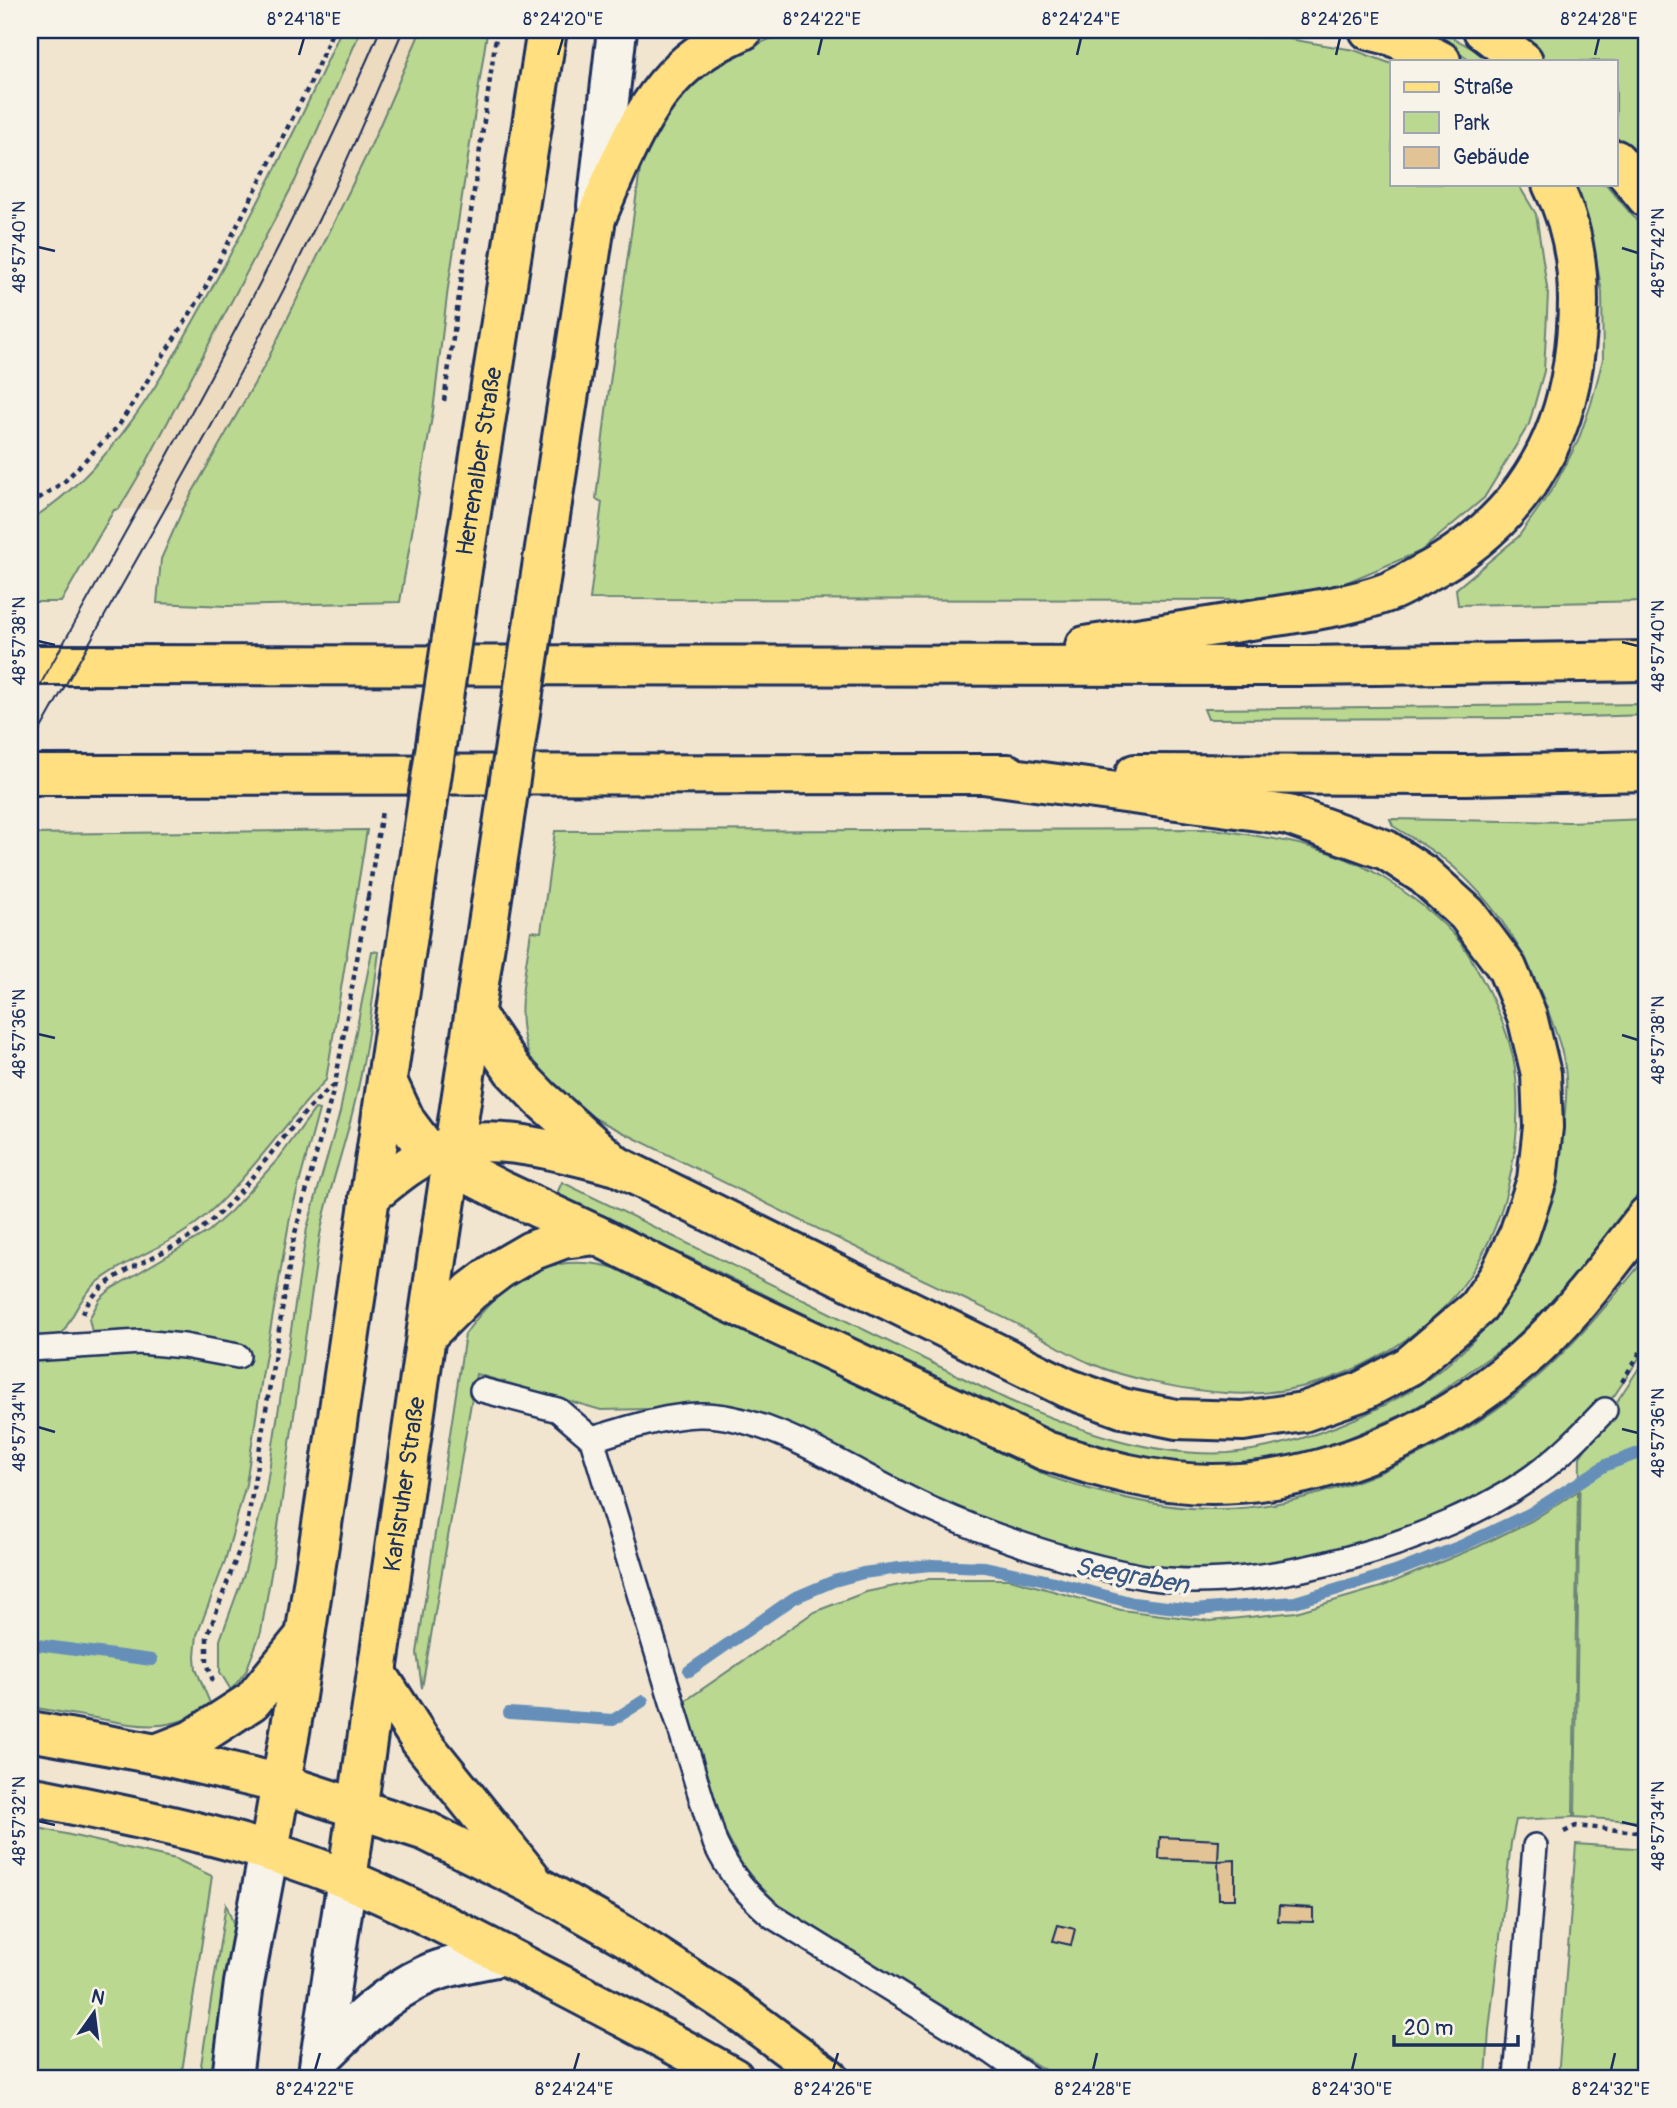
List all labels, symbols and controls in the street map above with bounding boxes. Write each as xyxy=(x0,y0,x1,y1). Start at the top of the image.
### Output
text: 8°24'18"E xyxy=(267,8,341,31)
text: 8°24'20"E xyxy=(523,8,603,31)
text: 8°24'22"E xyxy=(783,8,861,31)
text: 8°24'24"E xyxy=(1042,8,1120,31)
text: 8°24'26"E xyxy=(1301,8,1379,31)
text: 8°24'28"E xyxy=(1561,8,1637,31)
legend xyxy=(1390,60,1618,186)
text: Straße xyxy=(1453,74,1513,101)
text: Park xyxy=(1453,110,1490,137)
text: Gebäude xyxy=(1453,144,1530,171)
text: 48°57'40"N xyxy=(8,201,31,293)
text: 48°57'42"N xyxy=(1647,208,1670,298)
street label: Herrenalber Straße xyxy=(450,365,509,558)
text: 48°57'38"N xyxy=(8,597,31,685)
text: 48°57'40"N xyxy=(1647,600,1670,692)
text: 48°57'36"N xyxy=(8,989,31,1079)
text: 48°57'38"N xyxy=(1647,996,1670,1084)
text: 48°57'34"N xyxy=(8,1382,31,1472)
text: 48°57'36"N xyxy=(1647,1388,1670,1478)
street label: Karlsruher Straße xyxy=(378,1395,432,1574)
water label: Seegraben xyxy=(1072,1550,1193,1602)
text: 48°57'32"N xyxy=(8,1776,31,1866)
text: 48°57'34"N xyxy=(1647,1781,1670,1871)
north arrow xyxy=(60,1979,130,2048)
text: N xyxy=(89,1984,107,2011)
scale bar xyxy=(1394,2003,1518,2047)
text: 20 m xyxy=(1404,2015,1453,2042)
text: 8°24'22"E xyxy=(276,2078,354,2101)
text: 8°24'24"E xyxy=(535,2078,613,2101)
text: 8°24'26"E xyxy=(794,2078,872,2101)
text: 8°24'28"E xyxy=(1055,2078,1131,2101)
text: 8°24'30"E xyxy=(1312,2078,1392,2101)
text: 8°24'32"E xyxy=(1572,2078,1650,2101)

